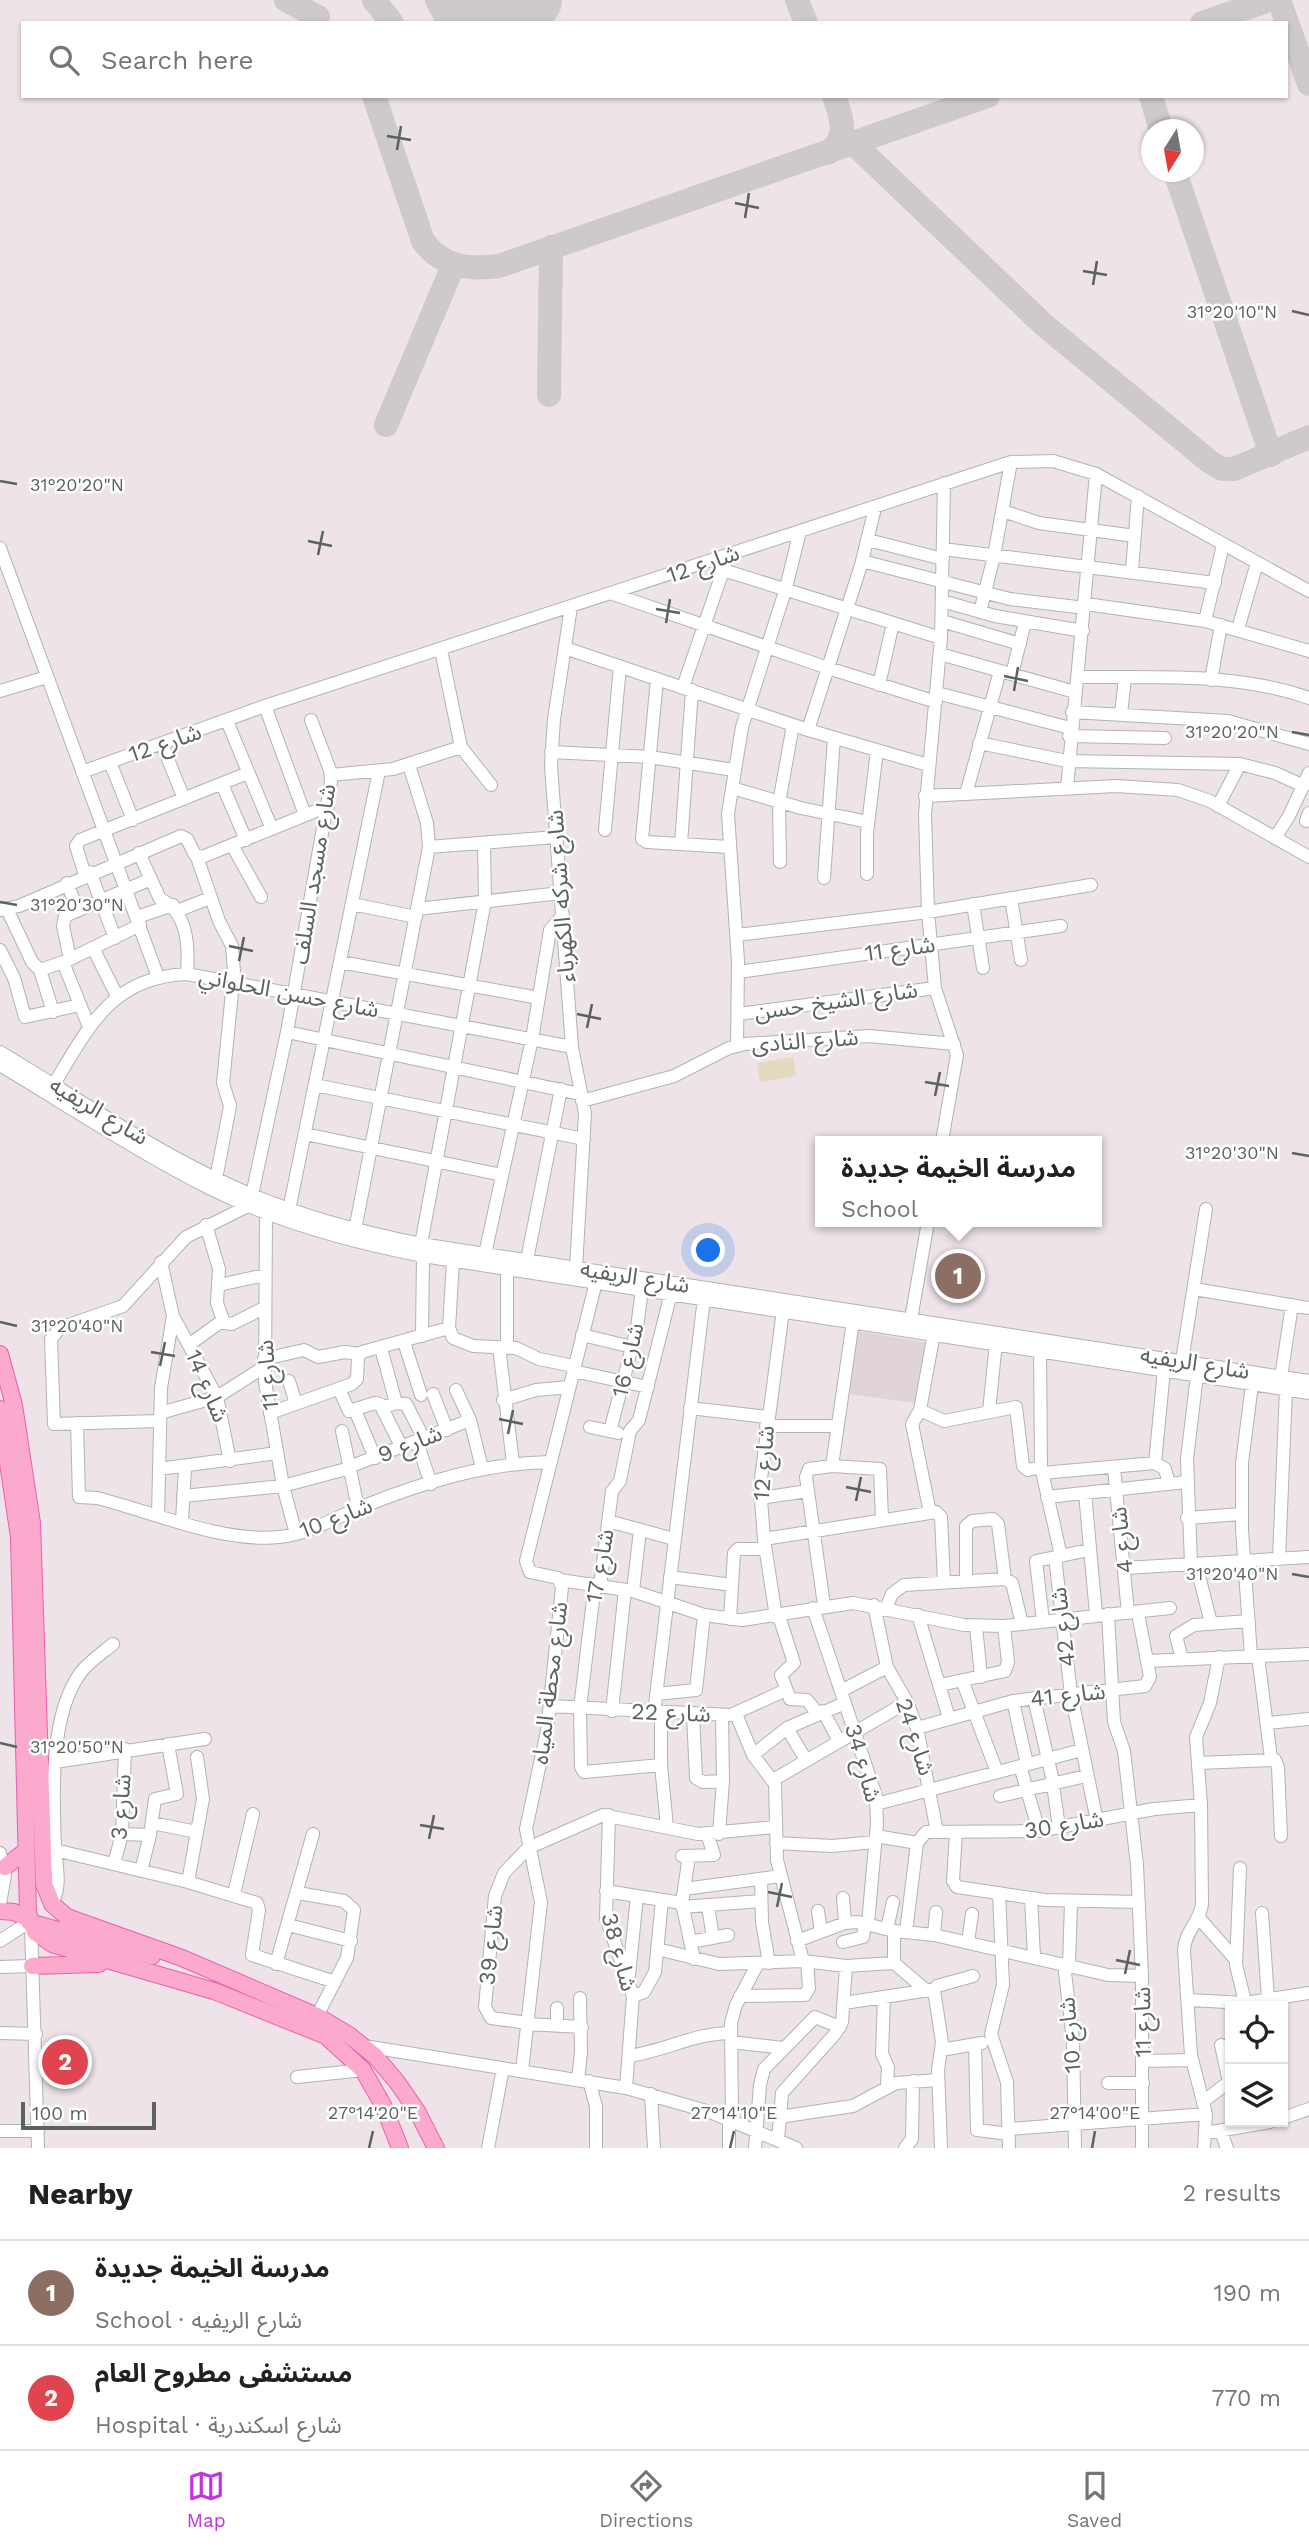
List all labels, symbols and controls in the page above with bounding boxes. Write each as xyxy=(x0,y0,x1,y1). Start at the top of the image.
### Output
search box xyxy=(21,21,1288,98)
icon: search xyxy=(45,41,83,79)
text: Search here xyxy=(101,45,253,75)
north arrow xyxy=(1141,119,1204,182)
text: 31°20'10"N xyxy=(1187,301,1277,322)
text: 31°20'20"N xyxy=(30,474,124,495)
street label: شارع 12 xyxy=(663,539,744,592)
street label: شارع 12 xyxy=(125,718,206,771)
text: 31°20'20"N xyxy=(1185,721,1279,742)
street label: شارع مسجد السلف xyxy=(286,782,345,967)
street label: شارع شركه الكهرباء xyxy=(542,809,583,983)
text: 31°20'30"N xyxy=(30,894,124,915)
street label: شارع 11 xyxy=(863,931,937,970)
street label: شارع حسن الحلواني xyxy=(196,962,381,1027)
street label: شارع الشيخ حسن xyxy=(752,976,920,1029)
street label: شارع النادى xyxy=(751,1024,860,1061)
street label: شارع الريفيه xyxy=(43,1071,153,1154)
popup xyxy=(815,1136,1102,1227)
text: 31°20'30"N xyxy=(1185,1142,1279,1163)
text: مدرسة الخيمة جديدة xyxy=(841,1153,1076,1183)
text: School xyxy=(841,1196,918,1223)
your location xyxy=(691,1233,725,1267)
pin: 1 xyxy=(935,1250,981,1302)
street label: شارع الريفيه xyxy=(578,1255,692,1302)
text: 31°20'40"N xyxy=(31,1315,123,1336)
street label: شارع 16 xyxy=(606,1320,653,1401)
street label: شارع 11 xyxy=(251,1338,288,1411)
street label: شارع الريفيه xyxy=(1138,1341,1252,1388)
street label: شارع 14 xyxy=(177,1346,234,1427)
street label: شارع 9 xyxy=(374,1419,447,1471)
street label: شارع 12 xyxy=(748,1425,783,1502)
street label: شارع 10 xyxy=(296,1492,377,1547)
street label: شارع 4 xyxy=(1105,1505,1142,1575)
street label: شارع 17 xyxy=(580,1527,623,1606)
text: 31°20'40"N xyxy=(1186,1563,1278,1584)
street label: شارع 42 xyxy=(1045,1585,1084,1668)
street label: شارع محطة المياه xyxy=(527,1600,576,1766)
street label: شارع 41 xyxy=(1029,1678,1107,1715)
street label: شارع 24 xyxy=(887,1695,940,1780)
street label: شارع 22 xyxy=(631,1698,711,1731)
street label: شارع 34 xyxy=(836,1721,887,1806)
text: 31°20'50"N xyxy=(30,1736,124,1757)
street label: شارع 3 xyxy=(105,1773,140,1841)
street label: شارع 30 xyxy=(1022,1805,1106,1848)
street label: شارع 39 xyxy=(473,1904,512,1987)
street label: شارع 38 xyxy=(593,1910,642,1995)
street label: شارع 11 xyxy=(1129,1986,1160,2058)
street label: شارع 10 xyxy=(1053,1996,1090,2074)
map controls xyxy=(1225,2001,1288,2127)
button: locate xyxy=(1225,2001,1288,2064)
pin: 2 xyxy=(42,2036,88,2088)
button: layers xyxy=(1225,2064,1288,2127)
scale bar xyxy=(21,2099,156,2131)
text: 100 m xyxy=(32,2102,88,2125)
text: 27°14'20"E xyxy=(328,2102,418,2123)
text: 27°14'10"E xyxy=(691,2102,777,2123)
text: 27°14'00"E xyxy=(1050,2102,1140,2123)
text: Nearby xyxy=(28,2176,133,2211)
text: 2 results xyxy=(1183,2180,1281,2207)
text: مدرسة الخيمة جديدة xyxy=(95,2253,330,2283)
text: 1 xyxy=(46,2280,56,2307)
text: 190 m xyxy=(1214,2280,1281,2307)
text: School · شارع الريفيه xyxy=(95,2307,302,2334)
text: مستشفى مطروح العام xyxy=(95,2358,352,2388)
text: 2 xyxy=(44,2385,58,2412)
text: 770 m xyxy=(1212,2385,1281,2412)
text: Hospital · شارع اسكندرية xyxy=(95,2412,342,2439)
tab: Map xyxy=(187,2467,226,2532)
tab: Directions xyxy=(599,2467,693,2532)
tab: Saved xyxy=(1067,2467,1122,2532)

